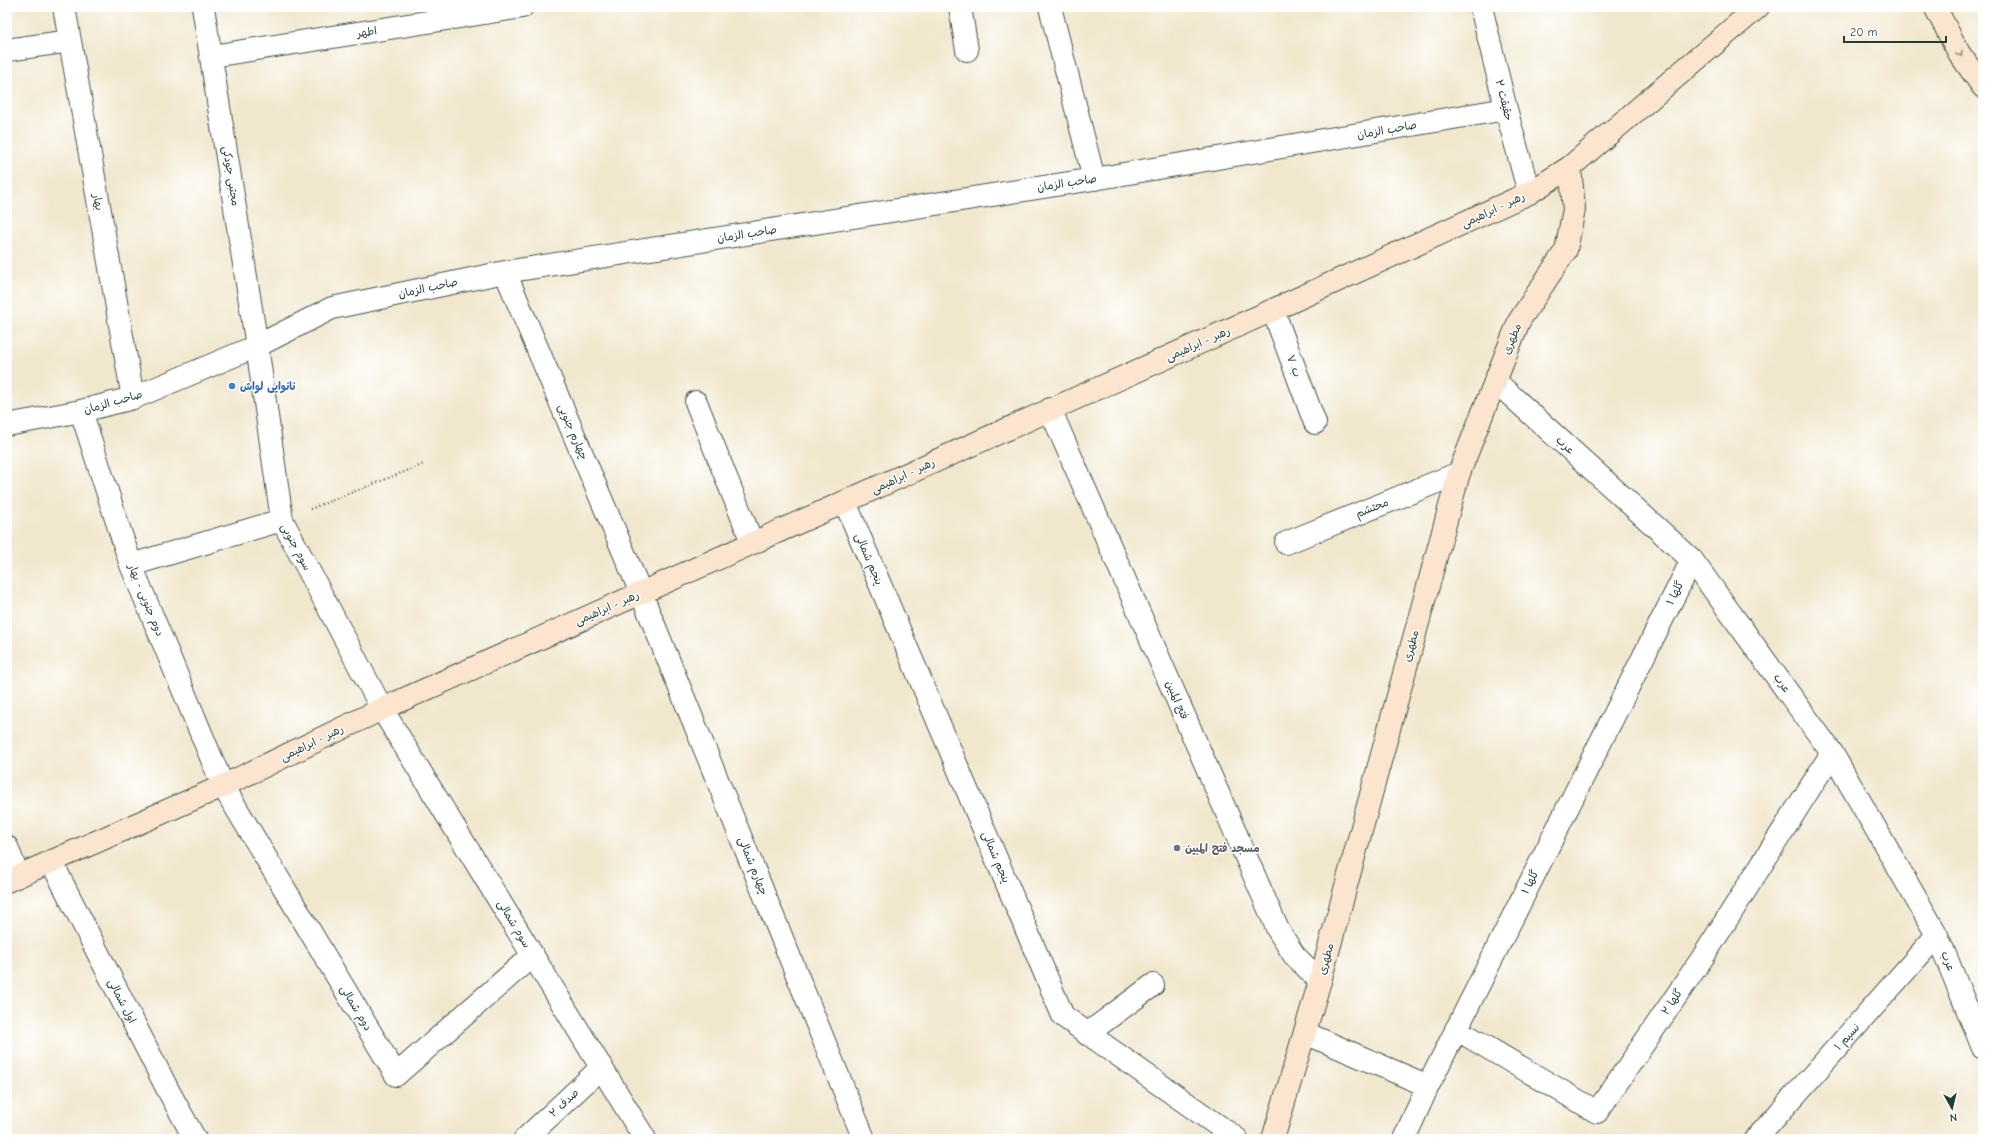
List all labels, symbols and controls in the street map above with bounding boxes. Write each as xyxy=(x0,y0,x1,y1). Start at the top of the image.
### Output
scale bar xyxy=(1844,18,1946,44)
street label: اطهر xyxy=(355,24,378,40)
text: 20 m xyxy=(1850,25,1878,39)
one-way arrow xyxy=(1955,50,1963,57)
street label: حقیقت ۲ xyxy=(1493,78,1515,122)
street label: صاحب الزمان xyxy=(1356,118,1418,143)
street label: مجتبی جودکی xyxy=(219,145,242,207)
street label: صاحب الزمان xyxy=(1036,172,1098,195)
street label: رهبر - ابراهیمی xyxy=(1459,190,1527,231)
street label: بهار xyxy=(89,192,106,212)
street label: صاحب الزمان xyxy=(716,223,778,246)
street label: صاحب الزمان xyxy=(397,275,459,302)
street label: مطهری xyxy=(1500,322,1524,356)
street label: رهبر - ابراهیمی xyxy=(1164,324,1232,365)
street label: ب. ۷ xyxy=(1283,353,1304,379)
place label: نانوایی لواش xyxy=(240,380,296,394)
marker: نانوایی لواش xyxy=(227,381,237,391)
street label: صاحب الزمان xyxy=(82,387,144,418)
street label: چهارم جنوبی xyxy=(554,402,591,463)
street label: عرب xyxy=(1552,433,1577,457)
street label: رهبر - ابراهیمی xyxy=(869,456,937,497)
street label: محتشم xyxy=(1354,496,1391,522)
street label: سوم جنوبی xyxy=(276,521,314,574)
street label: پنجم شمالی xyxy=(850,531,886,588)
street label: دوم جنوبی - بهار xyxy=(123,561,166,639)
street label: گلها ۱ xyxy=(1663,579,1687,607)
street label: رهبر - ابراهیمی xyxy=(573,588,641,629)
street label: مطهری xyxy=(1401,629,1421,663)
street label: عرب xyxy=(1770,671,1793,696)
street label: فتح المبین xyxy=(1162,679,1191,722)
street label: رهبر - ابراهیمی xyxy=(278,722,346,765)
street label: پنجم شمالی xyxy=(977,829,1013,886)
street label: چهارم شمالی xyxy=(734,835,771,898)
place label: مسجد فتح المبین xyxy=(1185,842,1260,855)
marker: مسجد فتح المبین xyxy=(1172,843,1182,853)
street label: گلها ۱ xyxy=(1518,868,1542,896)
street label: سوم شمالی xyxy=(493,898,533,951)
street label: مطهری xyxy=(1316,942,1336,976)
street label: عرب xyxy=(1937,949,1958,973)
street label: اول شمالی xyxy=(104,977,139,1026)
street label: دوم شمالی xyxy=(336,983,375,1034)
street label: گلها ۲ xyxy=(1659,986,1686,1018)
street label: نسیم ۱ xyxy=(1832,1021,1864,1054)
street label: صدف ۲ xyxy=(546,1086,582,1120)
north arrow xyxy=(1932,1088,1972,1128)
text: N xyxy=(1949,1110,1958,1124)

